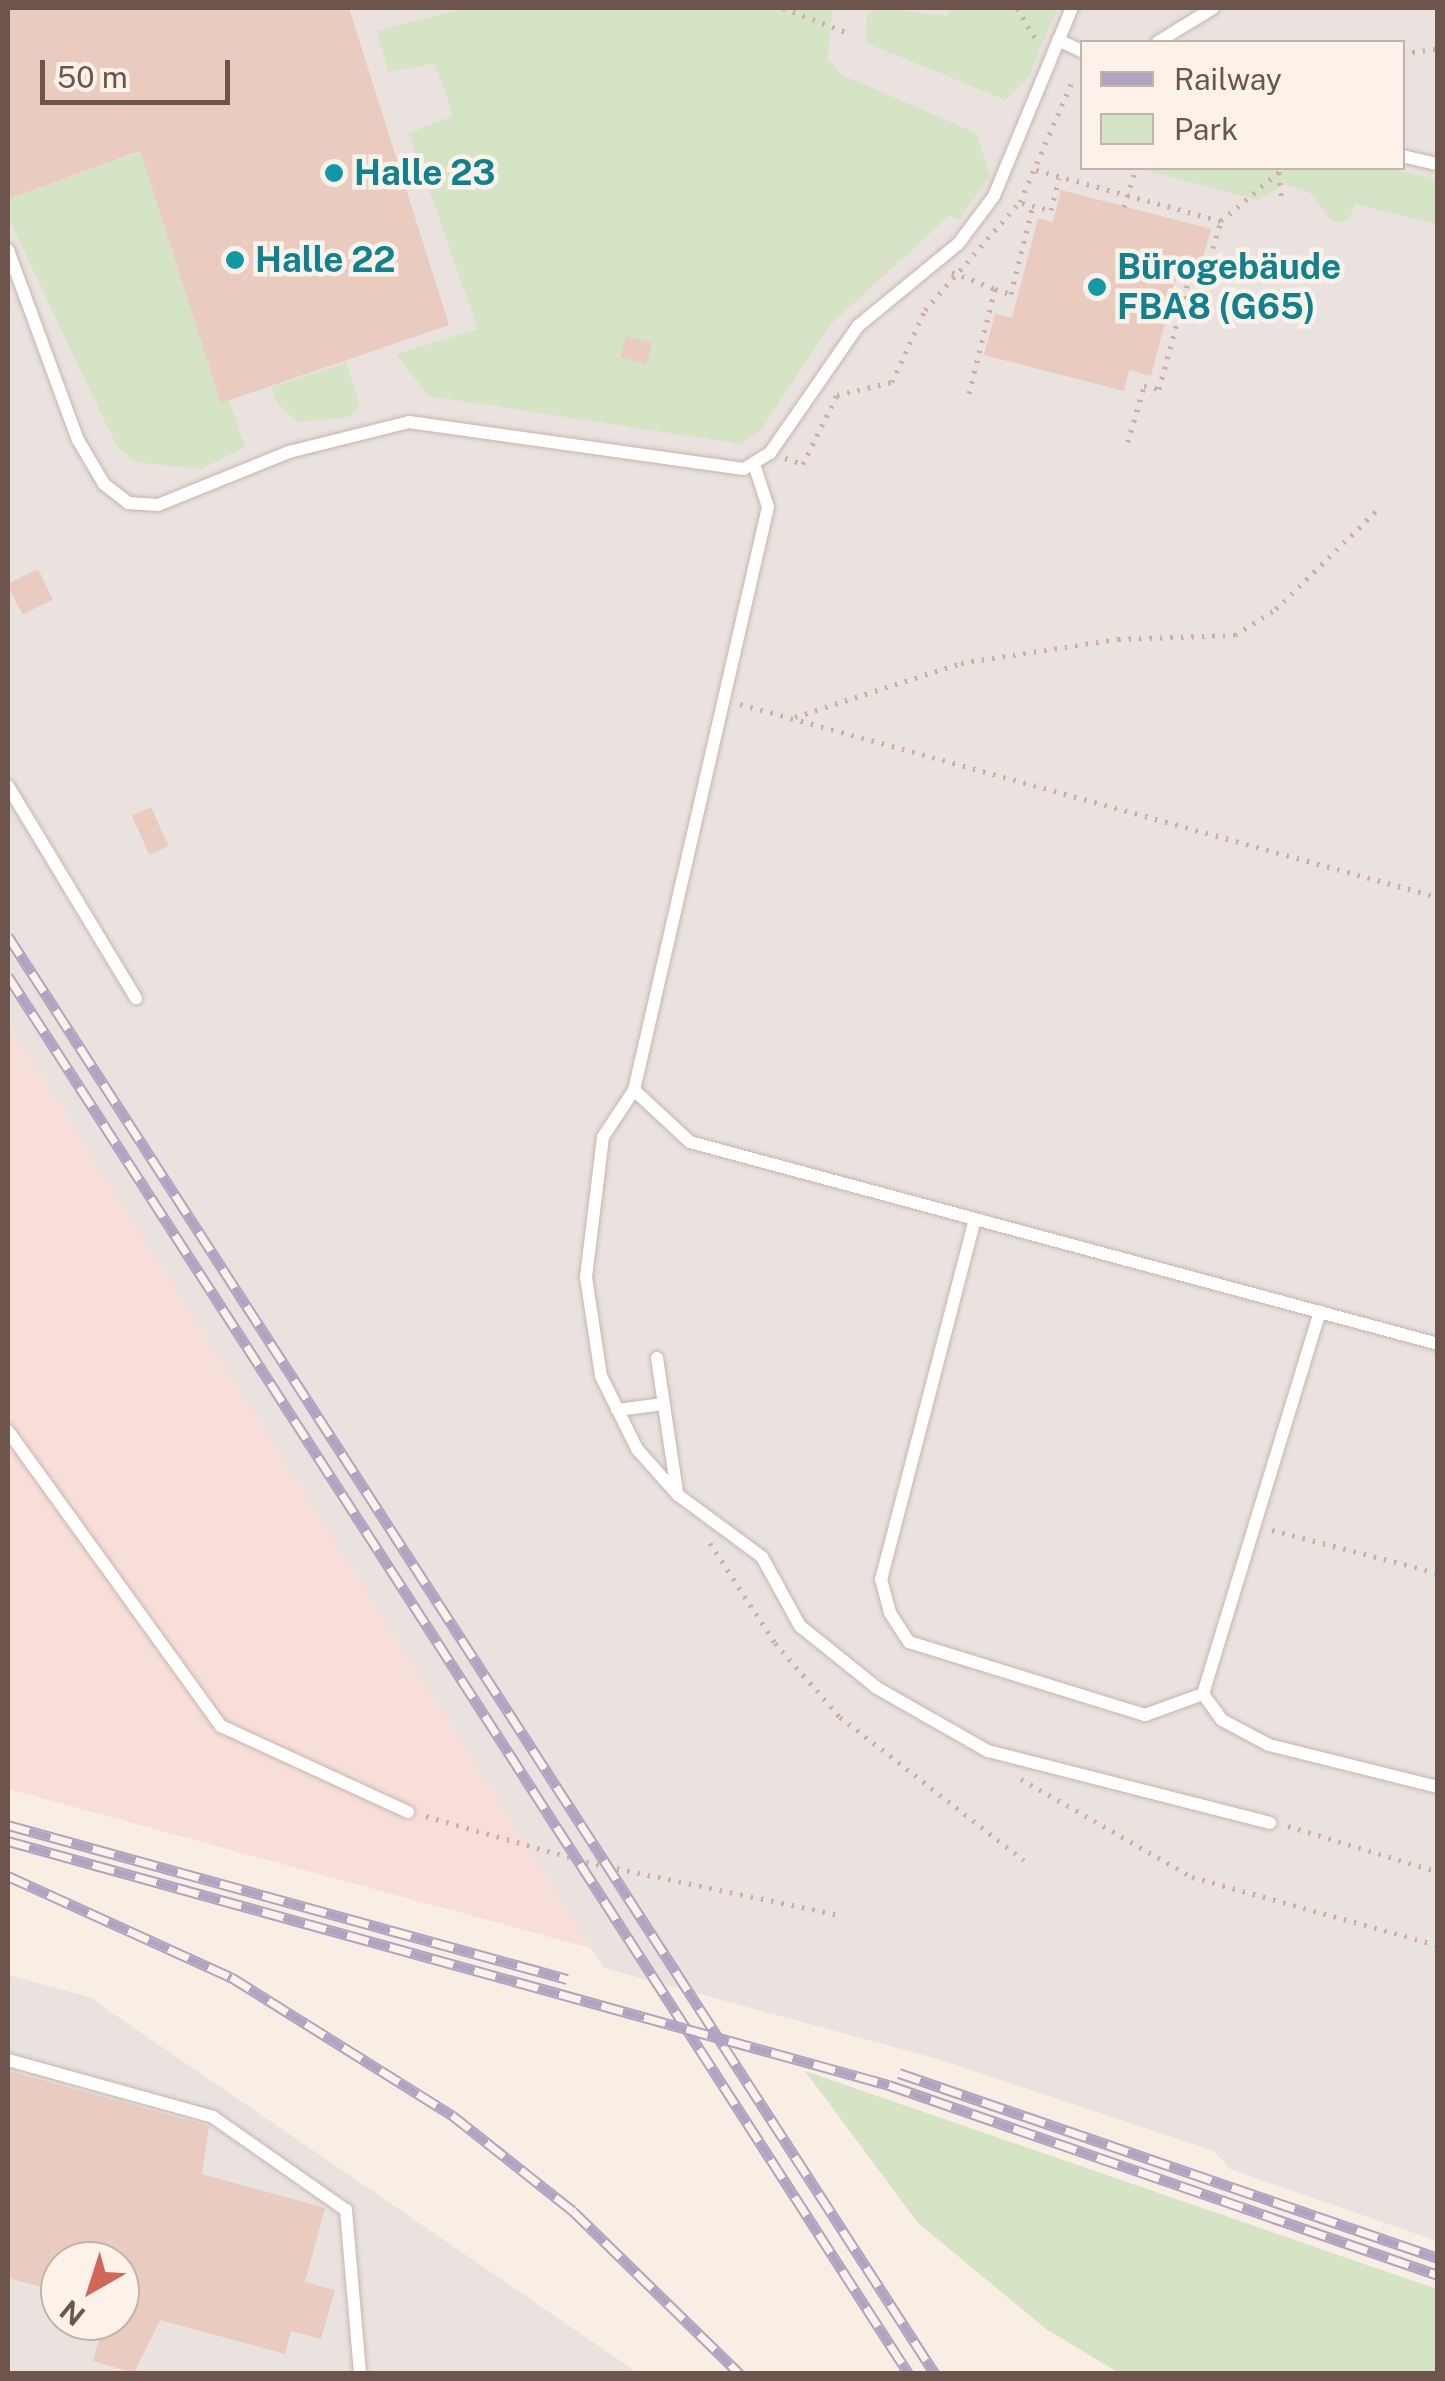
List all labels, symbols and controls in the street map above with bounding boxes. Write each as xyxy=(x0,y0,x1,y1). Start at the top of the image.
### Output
scale bar xyxy=(45,40,235,102)
legend xyxy=(1080,40,1405,170)
text: 50 m xyxy=(57,59,128,95)
text: Railway xyxy=(1174,61,1282,97)
text: Park xyxy=(1174,111,1238,147)
place label: Halle 23 xyxy=(354,152,496,194)
marker: Halle 23 xyxy=(323,162,345,184)
place label: Halle 22 xyxy=(255,239,396,281)
place label: Bürogebäude FBA8 (G65) xyxy=(1117,246,1341,328)
marker: Halle 22 xyxy=(224,249,246,271)
marker: Bürogebäude FBA8 (G65) xyxy=(1086,276,1108,298)
north arrow xyxy=(40,2241,140,2341)
text: N xyxy=(53,2293,91,2333)

